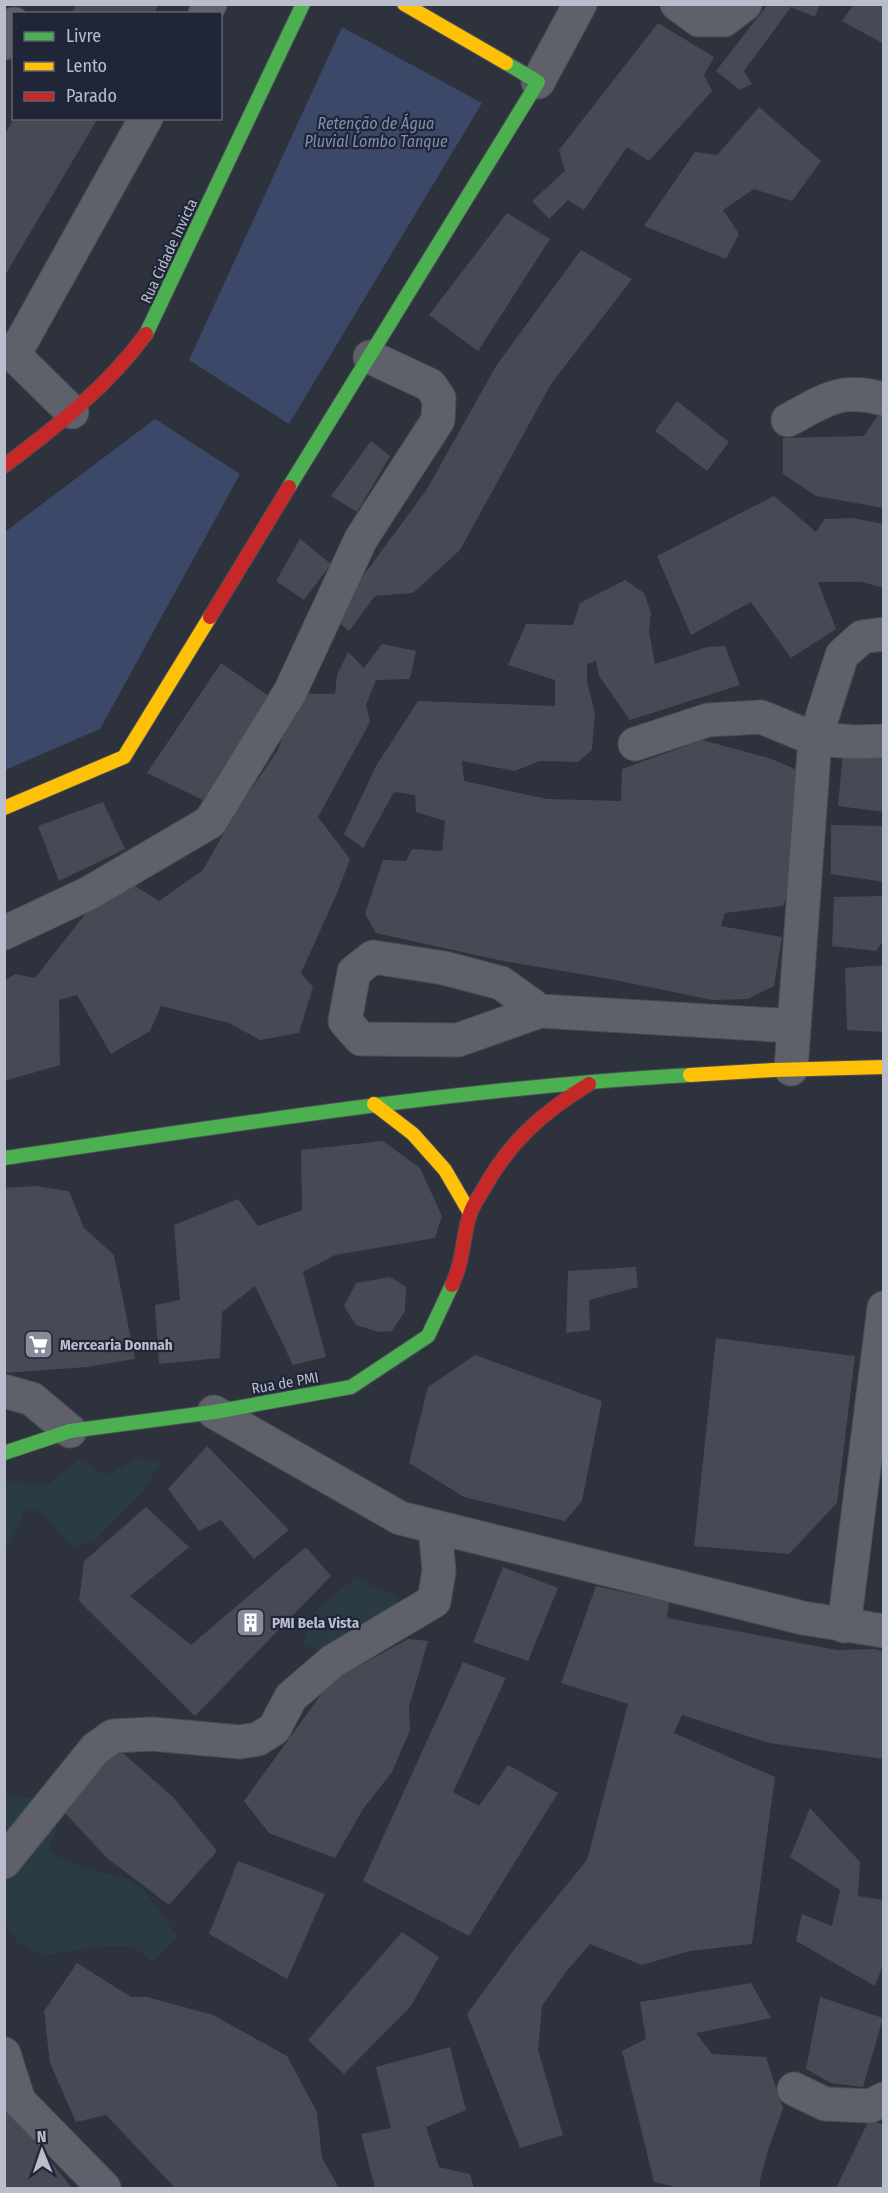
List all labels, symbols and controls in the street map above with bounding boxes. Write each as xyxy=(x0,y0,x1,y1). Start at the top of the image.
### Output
legend xyxy=(12,12,222,120)
text: Livre xyxy=(66,25,101,47)
text: Lento xyxy=(66,55,107,77)
text: Parado xyxy=(66,85,117,107)
water label: Retenção de Água Pluvial Lombo Tanque xyxy=(304,113,448,151)
street label: Rua Cidade Invicta xyxy=(137,196,201,306)
supermarket icon: Mercearia Donnah xyxy=(23,1329,55,1361)
place label: Mercearia Donnah xyxy=(60,1336,173,1354)
street label: Rua de PMI xyxy=(250,1368,320,1398)
building icon: PMI Bela Vista xyxy=(235,1607,267,1639)
place label: PMI Bela Vista xyxy=(272,1614,360,1632)
north arrow xyxy=(12,2121,72,2181)
text: N xyxy=(36,2127,47,2146)

